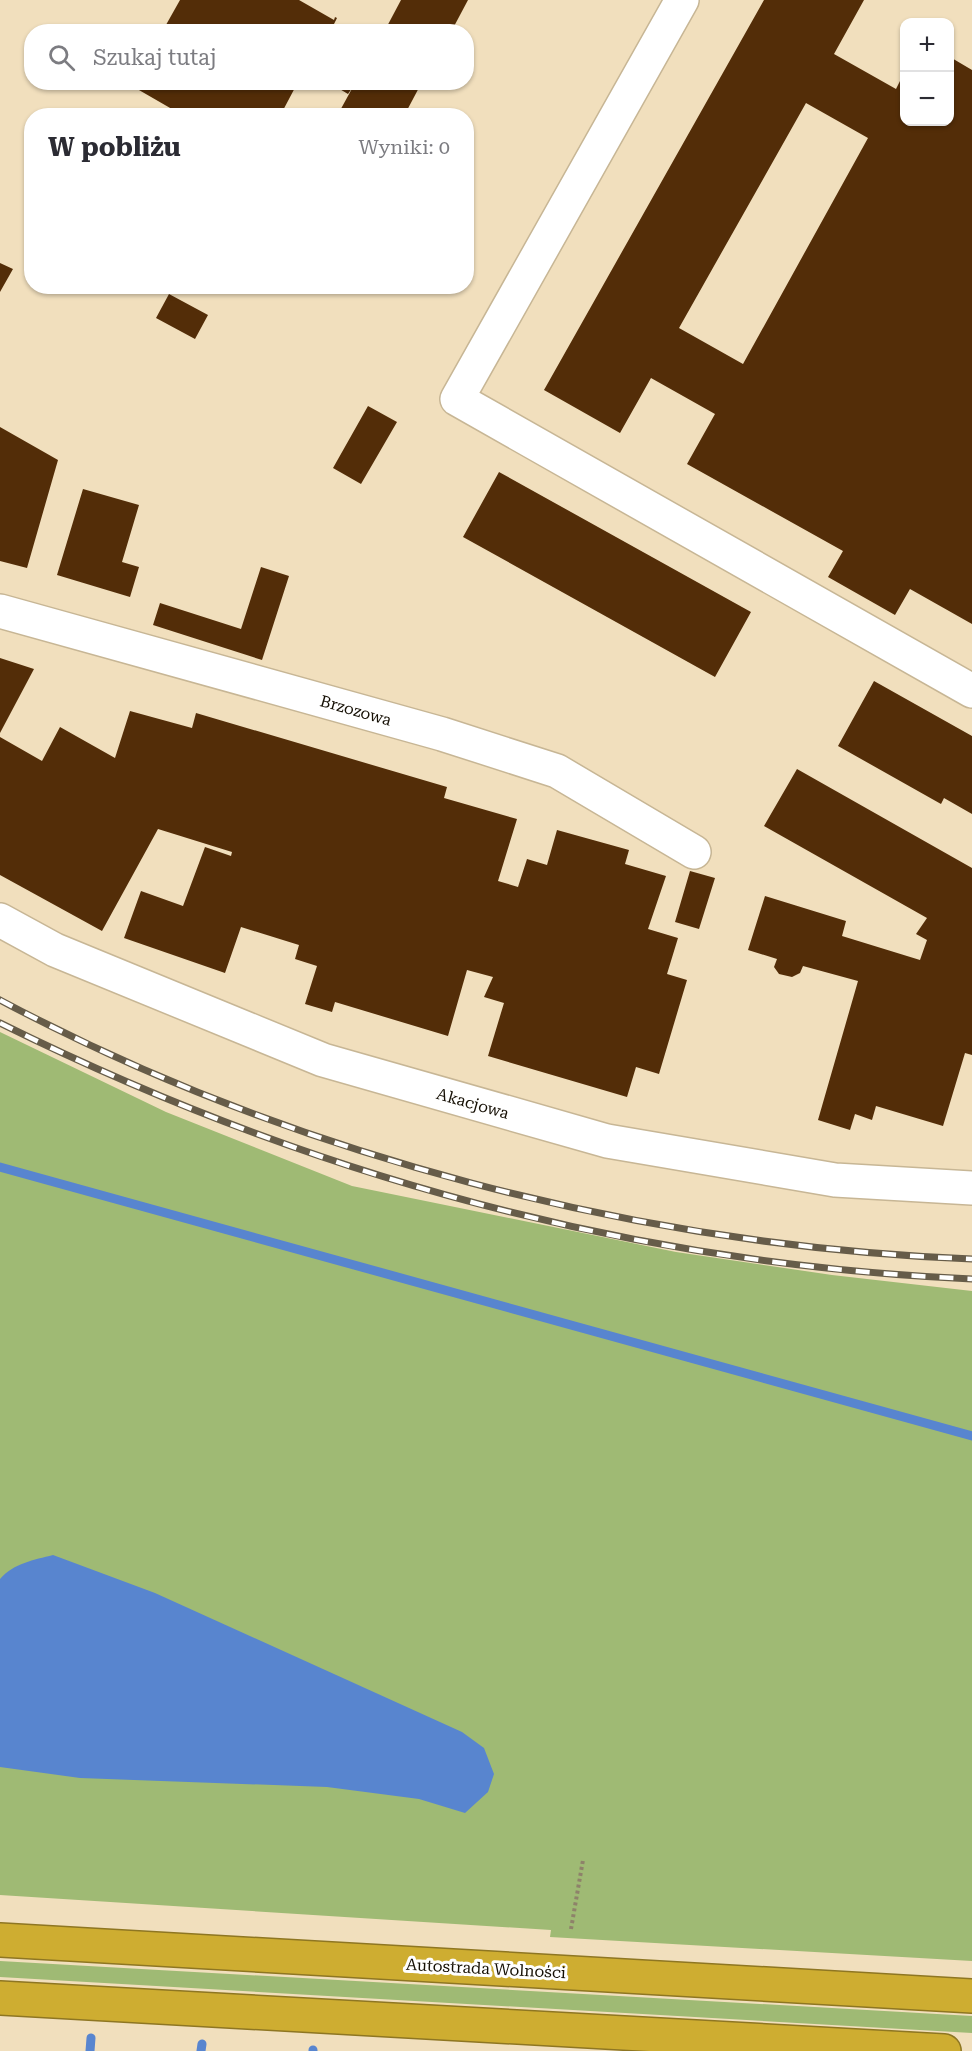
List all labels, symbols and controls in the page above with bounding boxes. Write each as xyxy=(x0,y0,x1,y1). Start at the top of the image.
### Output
map controls xyxy=(900,18,954,126)
button: + xyxy=(900,18,954,72)
search box xyxy=(24,24,474,90)
icon: search xyxy=(45,41,78,74)
text: Szukaj tutaj xyxy=(93,45,217,70)
button: − xyxy=(900,72,954,126)
text: W pobliżu xyxy=(48,132,181,162)
text: Wyniki: 0 xyxy=(359,135,450,159)
street label: Brzozowa xyxy=(318,691,394,730)
street label: Akacjowa xyxy=(434,1084,512,1123)
street label: Autostrada Wolności xyxy=(406,1955,566,1982)

